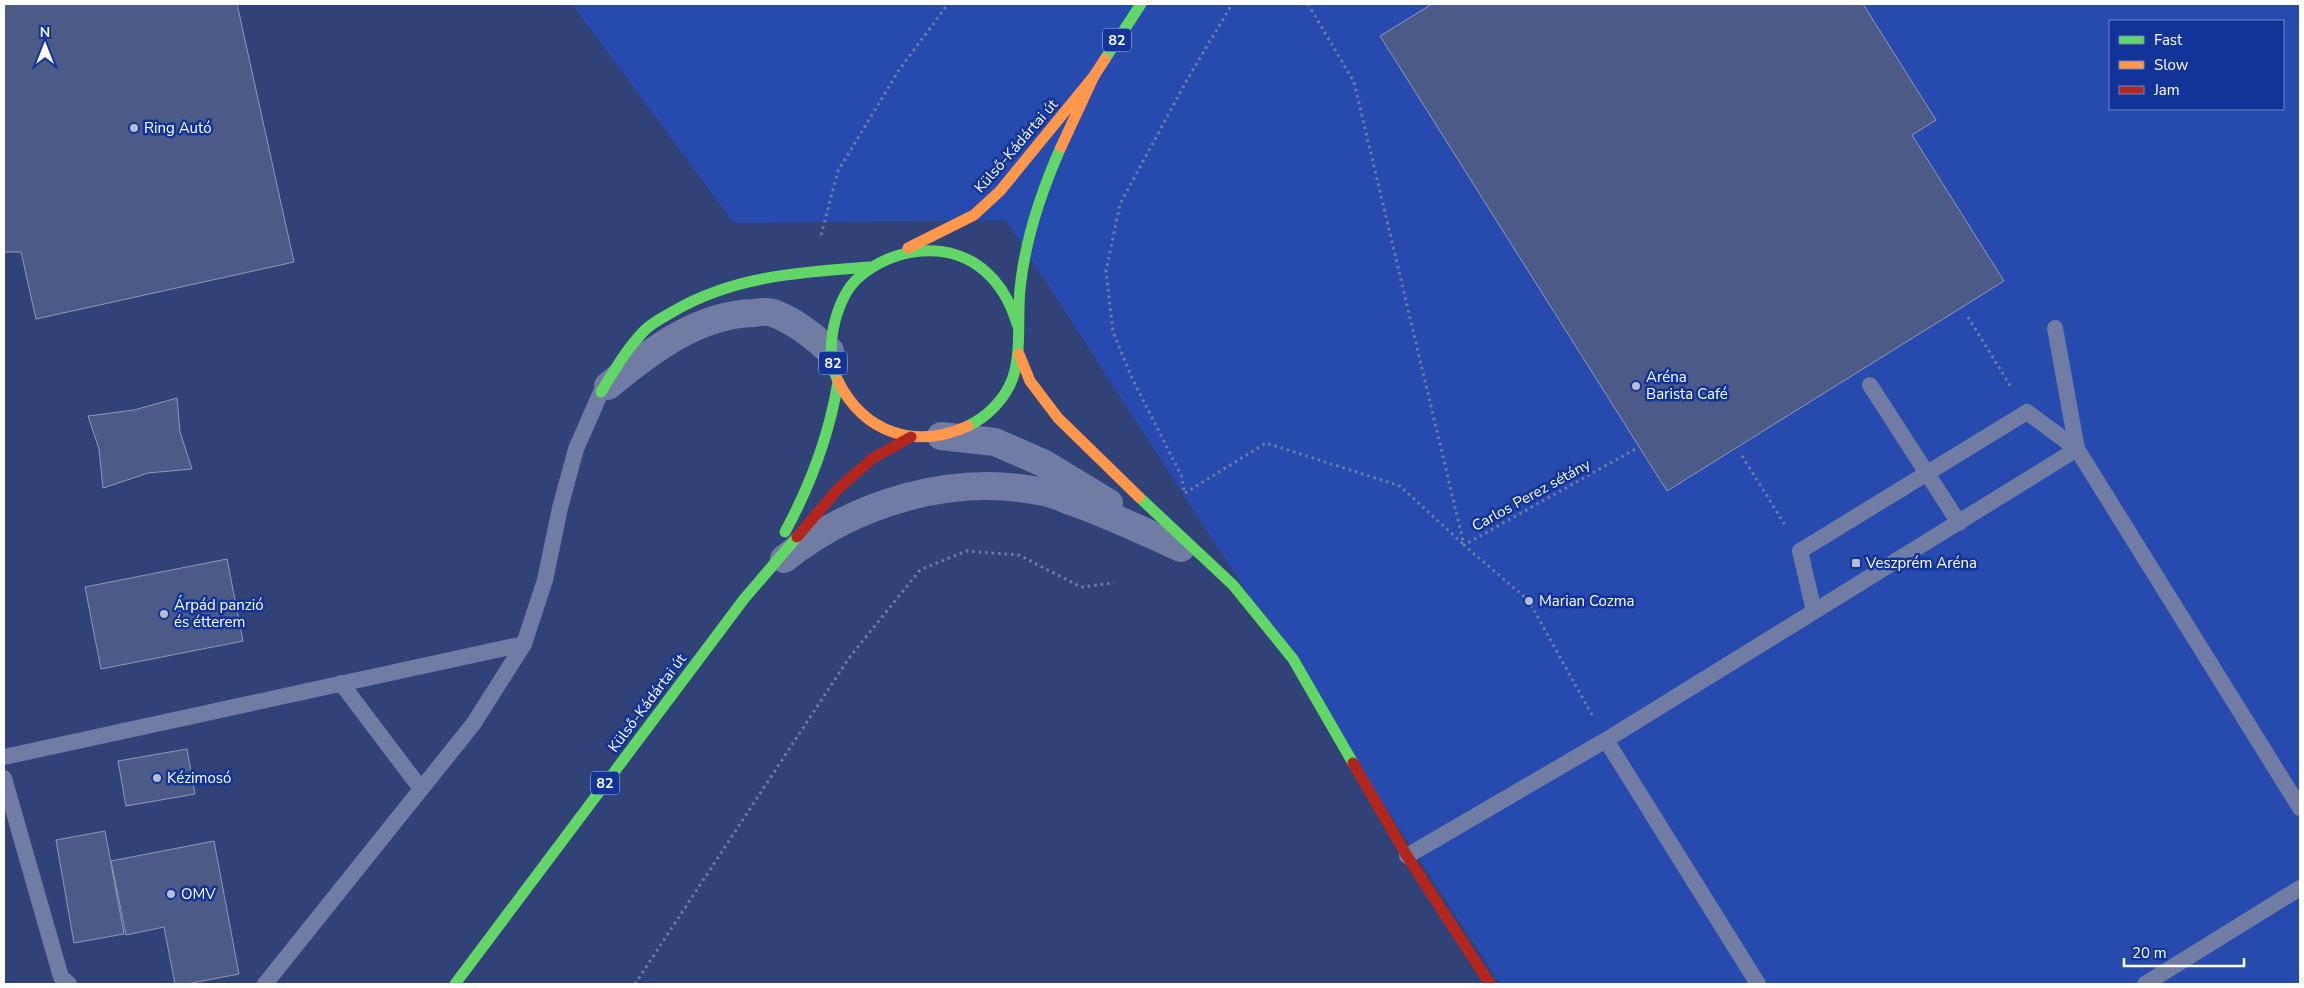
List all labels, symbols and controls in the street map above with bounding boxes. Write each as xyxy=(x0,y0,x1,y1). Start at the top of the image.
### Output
north arrow xyxy=(20,20,70,70)
legend xyxy=(2109,20,2284,110)
text: N xyxy=(40,23,50,42)
road number: 82 xyxy=(1103,28,1131,52)
text: Fast xyxy=(2154,30,2183,50)
text: Slow xyxy=(2154,55,2189,75)
text: Jam xyxy=(2153,80,2180,100)
street label: Külső-Kádártai út xyxy=(970,94,1063,197)
place label: Ring Autó xyxy=(144,118,212,138)
marker: Ring Autó xyxy=(128,122,140,134)
road number: 82 xyxy=(819,352,847,374)
place label: Aréna Barista Café xyxy=(1646,367,1728,404)
marker: Aréna Barista Café xyxy=(1630,380,1642,392)
street label: Carlos Perez sétány xyxy=(1468,454,1594,536)
place label: Veszprém Aréna xyxy=(1865,553,1977,573)
marker: Veszprém Aréna xyxy=(1850,557,1862,569)
place label: Marian Cozma xyxy=(1539,591,1635,611)
place label: Árpád panzió és étterem xyxy=(174,595,264,632)
marker: Marian Cozma xyxy=(1523,595,1535,607)
marker: Árpád panzió és étterem xyxy=(158,608,170,620)
street label: Külső-Kádártai út xyxy=(603,649,691,756)
place label: Kézimosó xyxy=(167,768,231,788)
road number: 82 xyxy=(591,771,619,794)
marker: Kézimosó xyxy=(151,772,163,784)
place label: OMV xyxy=(181,884,216,904)
marker: OMV xyxy=(165,888,177,900)
scale bar xyxy=(2124,936,2244,968)
text: 20 m xyxy=(2132,943,2167,963)

